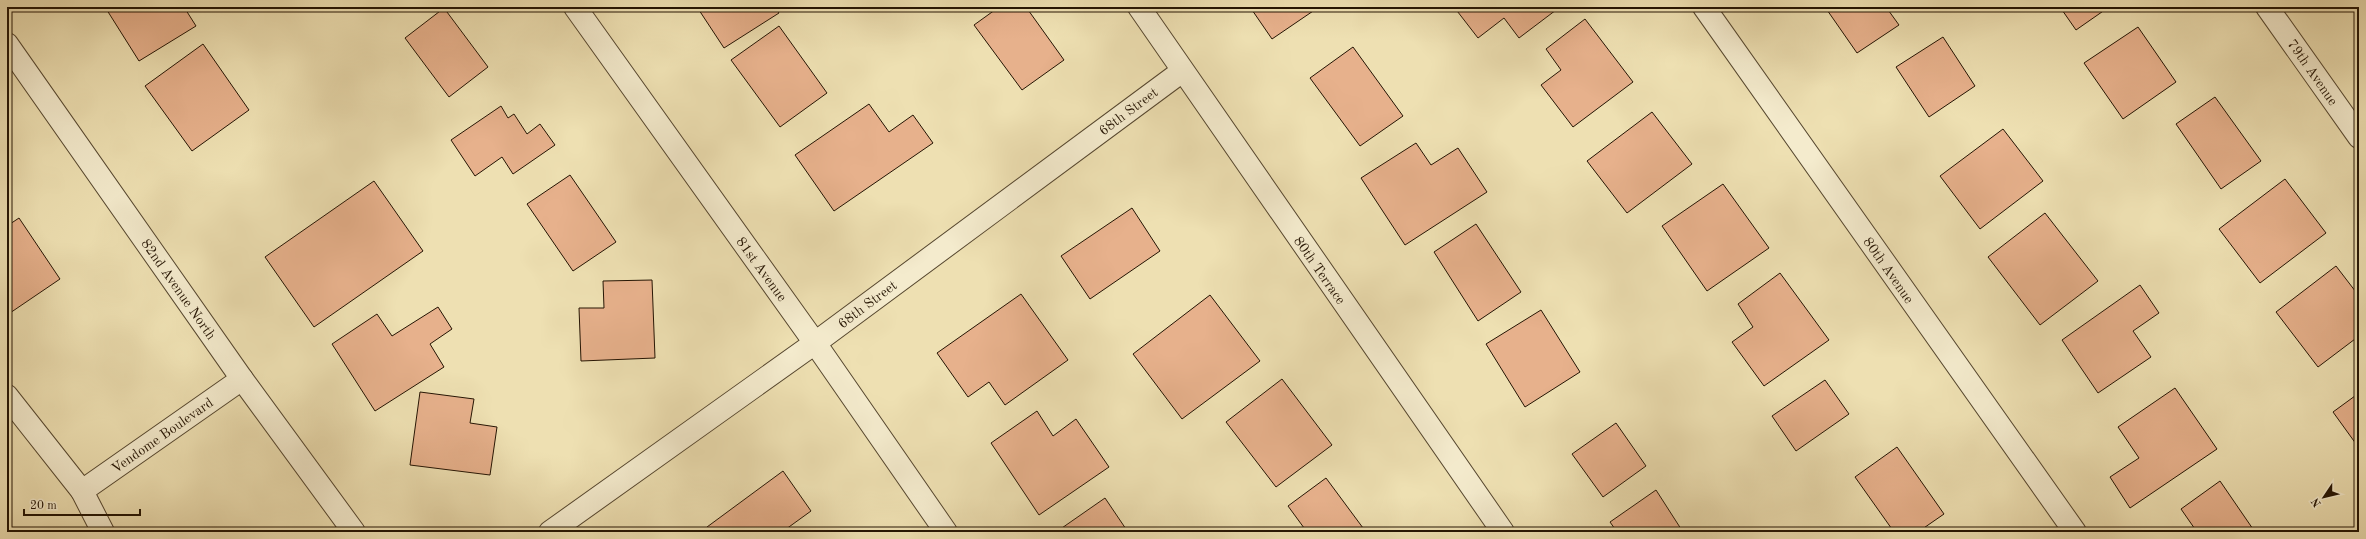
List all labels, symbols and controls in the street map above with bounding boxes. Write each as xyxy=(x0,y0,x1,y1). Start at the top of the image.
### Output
street label: 79th Avenue xyxy=(2284,37,2340,108)
street label: 68th Street xyxy=(1097,85,1161,138)
street label: 80th Terrace xyxy=(1291,234,1348,307)
street label: 81st Avenue xyxy=(733,235,789,304)
street label: 80th Avenue xyxy=(1860,235,1916,306)
street label: 82nd Avenue North xyxy=(138,237,218,343)
street label: 68th Street xyxy=(836,278,900,331)
street label: Vendome Boulevard xyxy=(109,396,216,476)
north arrow xyxy=(2304,477,2344,517)
scale bar xyxy=(24,491,140,517)
text: N xyxy=(2310,495,2324,508)
text: 20 m xyxy=(30,500,57,512)

